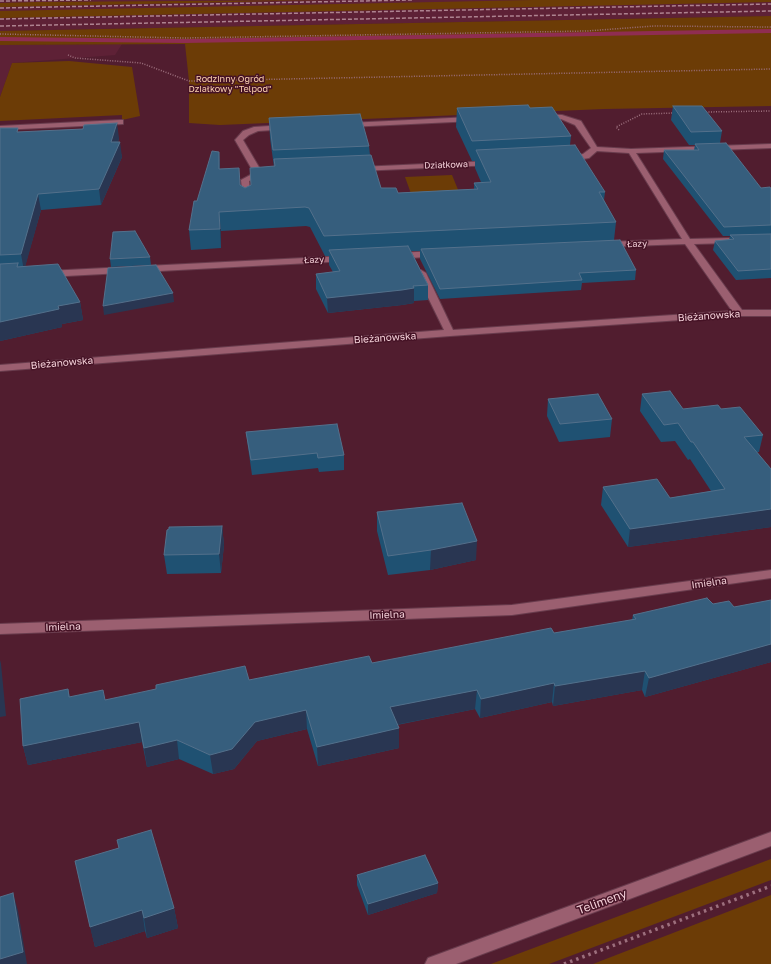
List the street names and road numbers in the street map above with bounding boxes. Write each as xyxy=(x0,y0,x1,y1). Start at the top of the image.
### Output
street label: Działkowa xyxy=(424,159,468,171)
street label: Łazy xyxy=(627,238,647,250)
street label: Łazy xyxy=(304,254,324,266)
street label: Bieżanowska xyxy=(677,308,741,324)
street label: Bieżanowska xyxy=(353,330,417,346)
street label: Bieżanowska xyxy=(30,354,94,372)
street label: Imielna xyxy=(691,575,727,591)
street label: Imielna xyxy=(369,608,405,622)
street label: Imielna xyxy=(45,620,81,634)
street label: Telimeny xyxy=(575,886,629,918)

